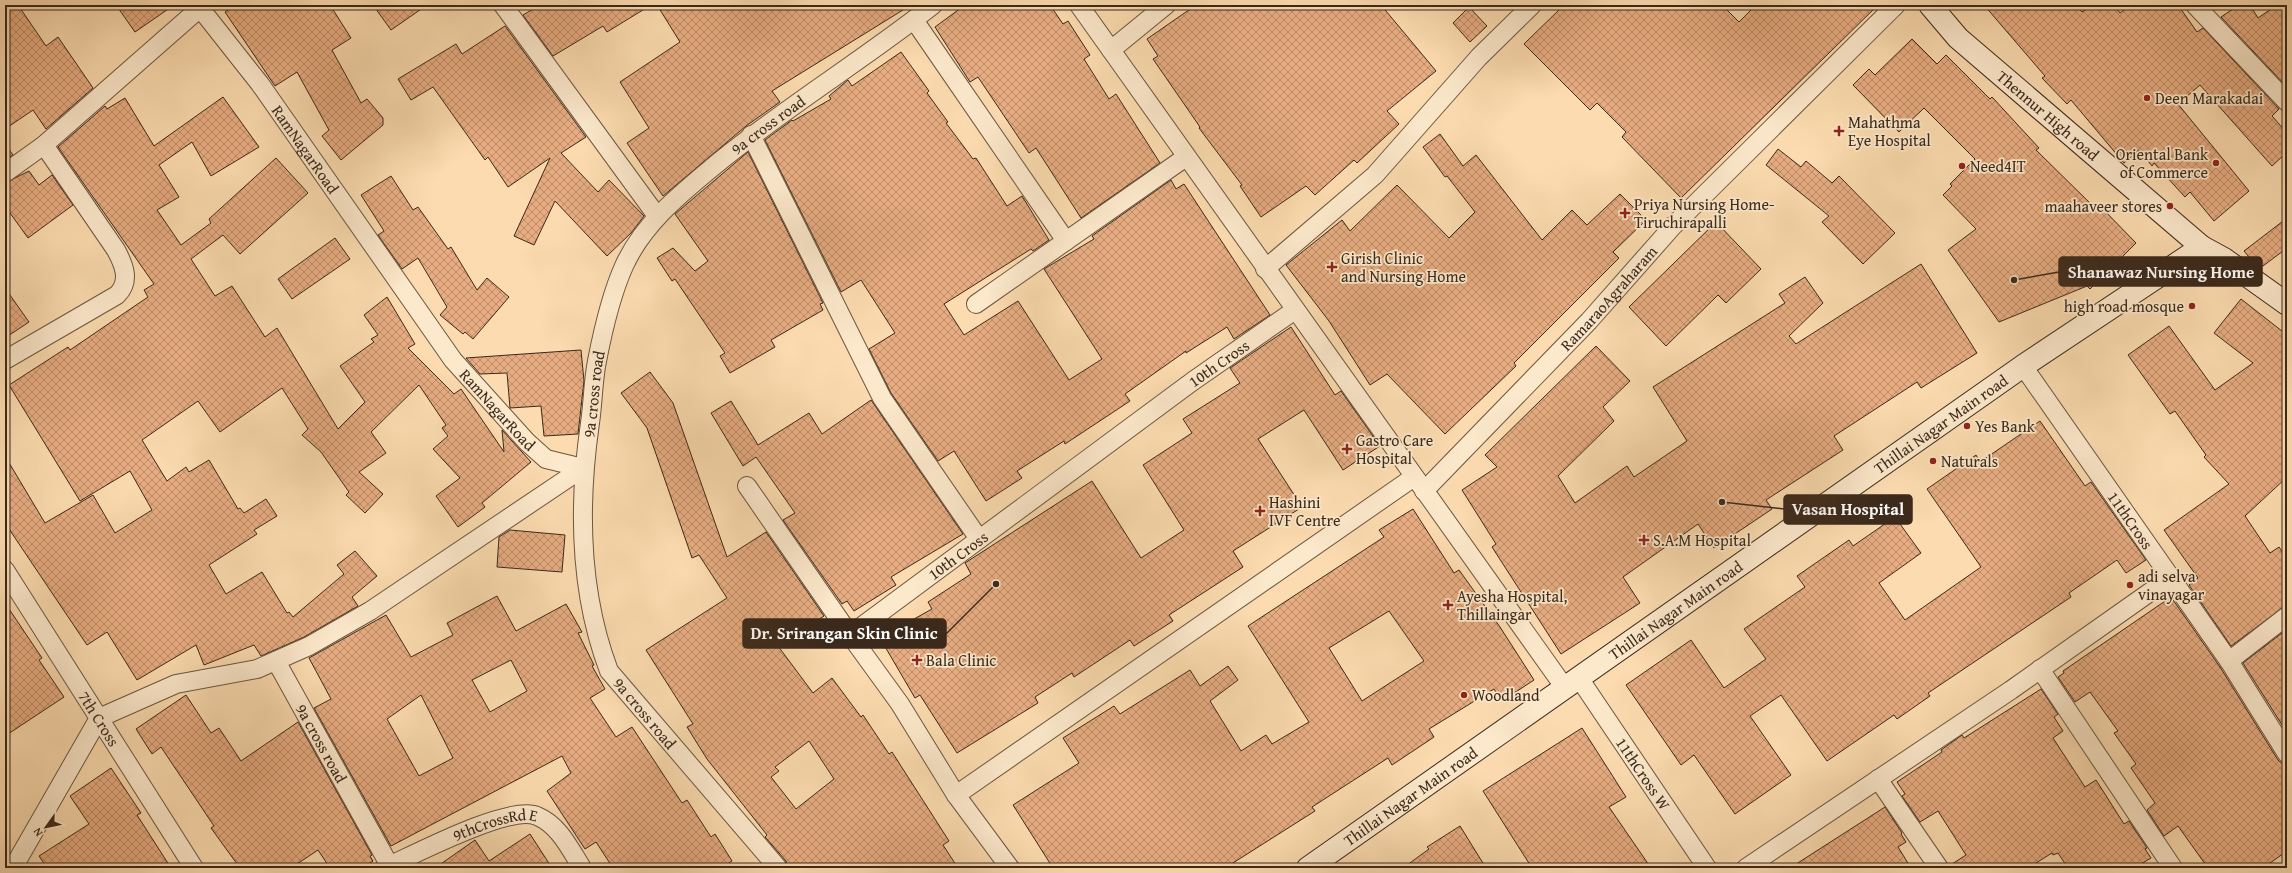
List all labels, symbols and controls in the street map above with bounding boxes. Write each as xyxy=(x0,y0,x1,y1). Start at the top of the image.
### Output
street label: Thennur High road xyxy=(1992,64,2105,166)
place label: Deen Marakadai xyxy=(2155,86,2264,110)
street label: 9a cross road xyxy=(725,89,810,160)
marker: Deen Marakadai xyxy=(2142,93,2152,103)
street label: RamNagarRoad xyxy=(266,100,345,199)
place label: Mahathma Eye Hospital xyxy=(1848,110,1931,152)
marker: Mahathma Eye Hospital xyxy=(1833,125,1845,137)
place label: Oriental Bank of Commerce xyxy=(2116,142,2209,184)
place label: Need4IT xyxy=(1970,154,2026,178)
marker: Oriental Bank of Commerce xyxy=(2211,158,2221,168)
marker: Need4IT xyxy=(1957,161,1967,171)
place label: Priya Nursing Home- Tiruchirapalli xyxy=(1634,192,1775,234)
place label: maahaveer stores xyxy=(2044,194,2162,218)
marker: maahaveer stores xyxy=(2165,201,2175,211)
marker: Priya Nursing Home- Tiruchirapalli xyxy=(1619,207,1631,219)
street label: RamaraoAgraharam xyxy=(1554,240,1663,356)
place label: Girish Clinic and Nursing Home xyxy=(1341,246,1466,288)
callout: Shanawaz Nursing Home xyxy=(2059,257,2262,286)
text: Shanawaz Nursing Home xyxy=(2068,259,2254,284)
marker: Girish Clinic and Nursing Home xyxy=(1326,261,1338,273)
place label: high road mosque xyxy=(2064,294,2184,318)
marker: high road mosque xyxy=(2187,301,2197,311)
street label: 10th Cross xyxy=(1183,333,1254,393)
street label: 9a cross road xyxy=(576,348,611,439)
street label: RamNagarRoad xyxy=(454,363,541,457)
street label: Thillai Nagar Main road xyxy=(1869,368,2013,479)
place label: Yes Bank xyxy=(1975,414,2036,438)
marker: Yes Bank xyxy=(1962,421,1972,431)
place label: Gastro Care Hospital xyxy=(1356,428,1433,470)
marker: Gastro Care Hospital xyxy=(1341,443,1353,455)
place label: Naturals xyxy=(1941,449,1998,473)
marker: Naturals xyxy=(1928,456,1938,466)
street label: 11thCross xyxy=(2102,486,2159,554)
place label: Hashini IVF Centre xyxy=(1269,490,1340,532)
callout: Vasan Hospital xyxy=(1784,495,1912,524)
text: Vasan Hospital xyxy=(1792,496,1904,521)
marker: Hashini IVF Centre xyxy=(1254,505,1266,517)
street label: 10th Cross xyxy=(923,525,993,586)
place label: S.A.M Hospital xyxy=(1653,528,1751,552)
marker: S.A.M Hospital xyxy=(1638,534,1650,546)
street label: Thillai Nagar Main road xyxy=(1603,554,1748,666)
place label: adi selva vinayagar xyxy=(2138,564,2205,606)
marker: adi selva vinayagar xyxy=(2125,580,2135,590)
place label: Ayesha Hospital, Thillaingar xyxy=(1457,584,1567,626)
marker: Ayesha Hospital, Thillaingar xyxy=(1442,599,1454,611)
callout: Dr. Srirangan Skin Clinic xyxy=(743,619,946,648)
text: Dr. Srirangan Skin Clinic xyxy=(750,620,938,645)
place label: Bala Clinic xyxy=(926,648,996,672)
marker: Bala Clinic xyxy=(911,654,923,666)
street label: 9a cross road xyxy=(608,672,683,754)
place label: Woodland xyxy=(1472,683,1540,707)
street label: 7th Cross xyxy=(73,686,126,751)
marker: Woodland xyxy=(1459,690,1469,700)
street label: 9a cross road xyxy=(290,699,354,788)
street label: 11thCross W xyxy=(1610,732,1677,815)
street label: Thillai Nagar Main road xyxy=(1338,740,1483,852)
street label: 9thCrossRd E xyxy=(449,802,540,847)
north arrow xyxy=(26,807,66,847)
text: N xyxy=(29,824,46,840)

